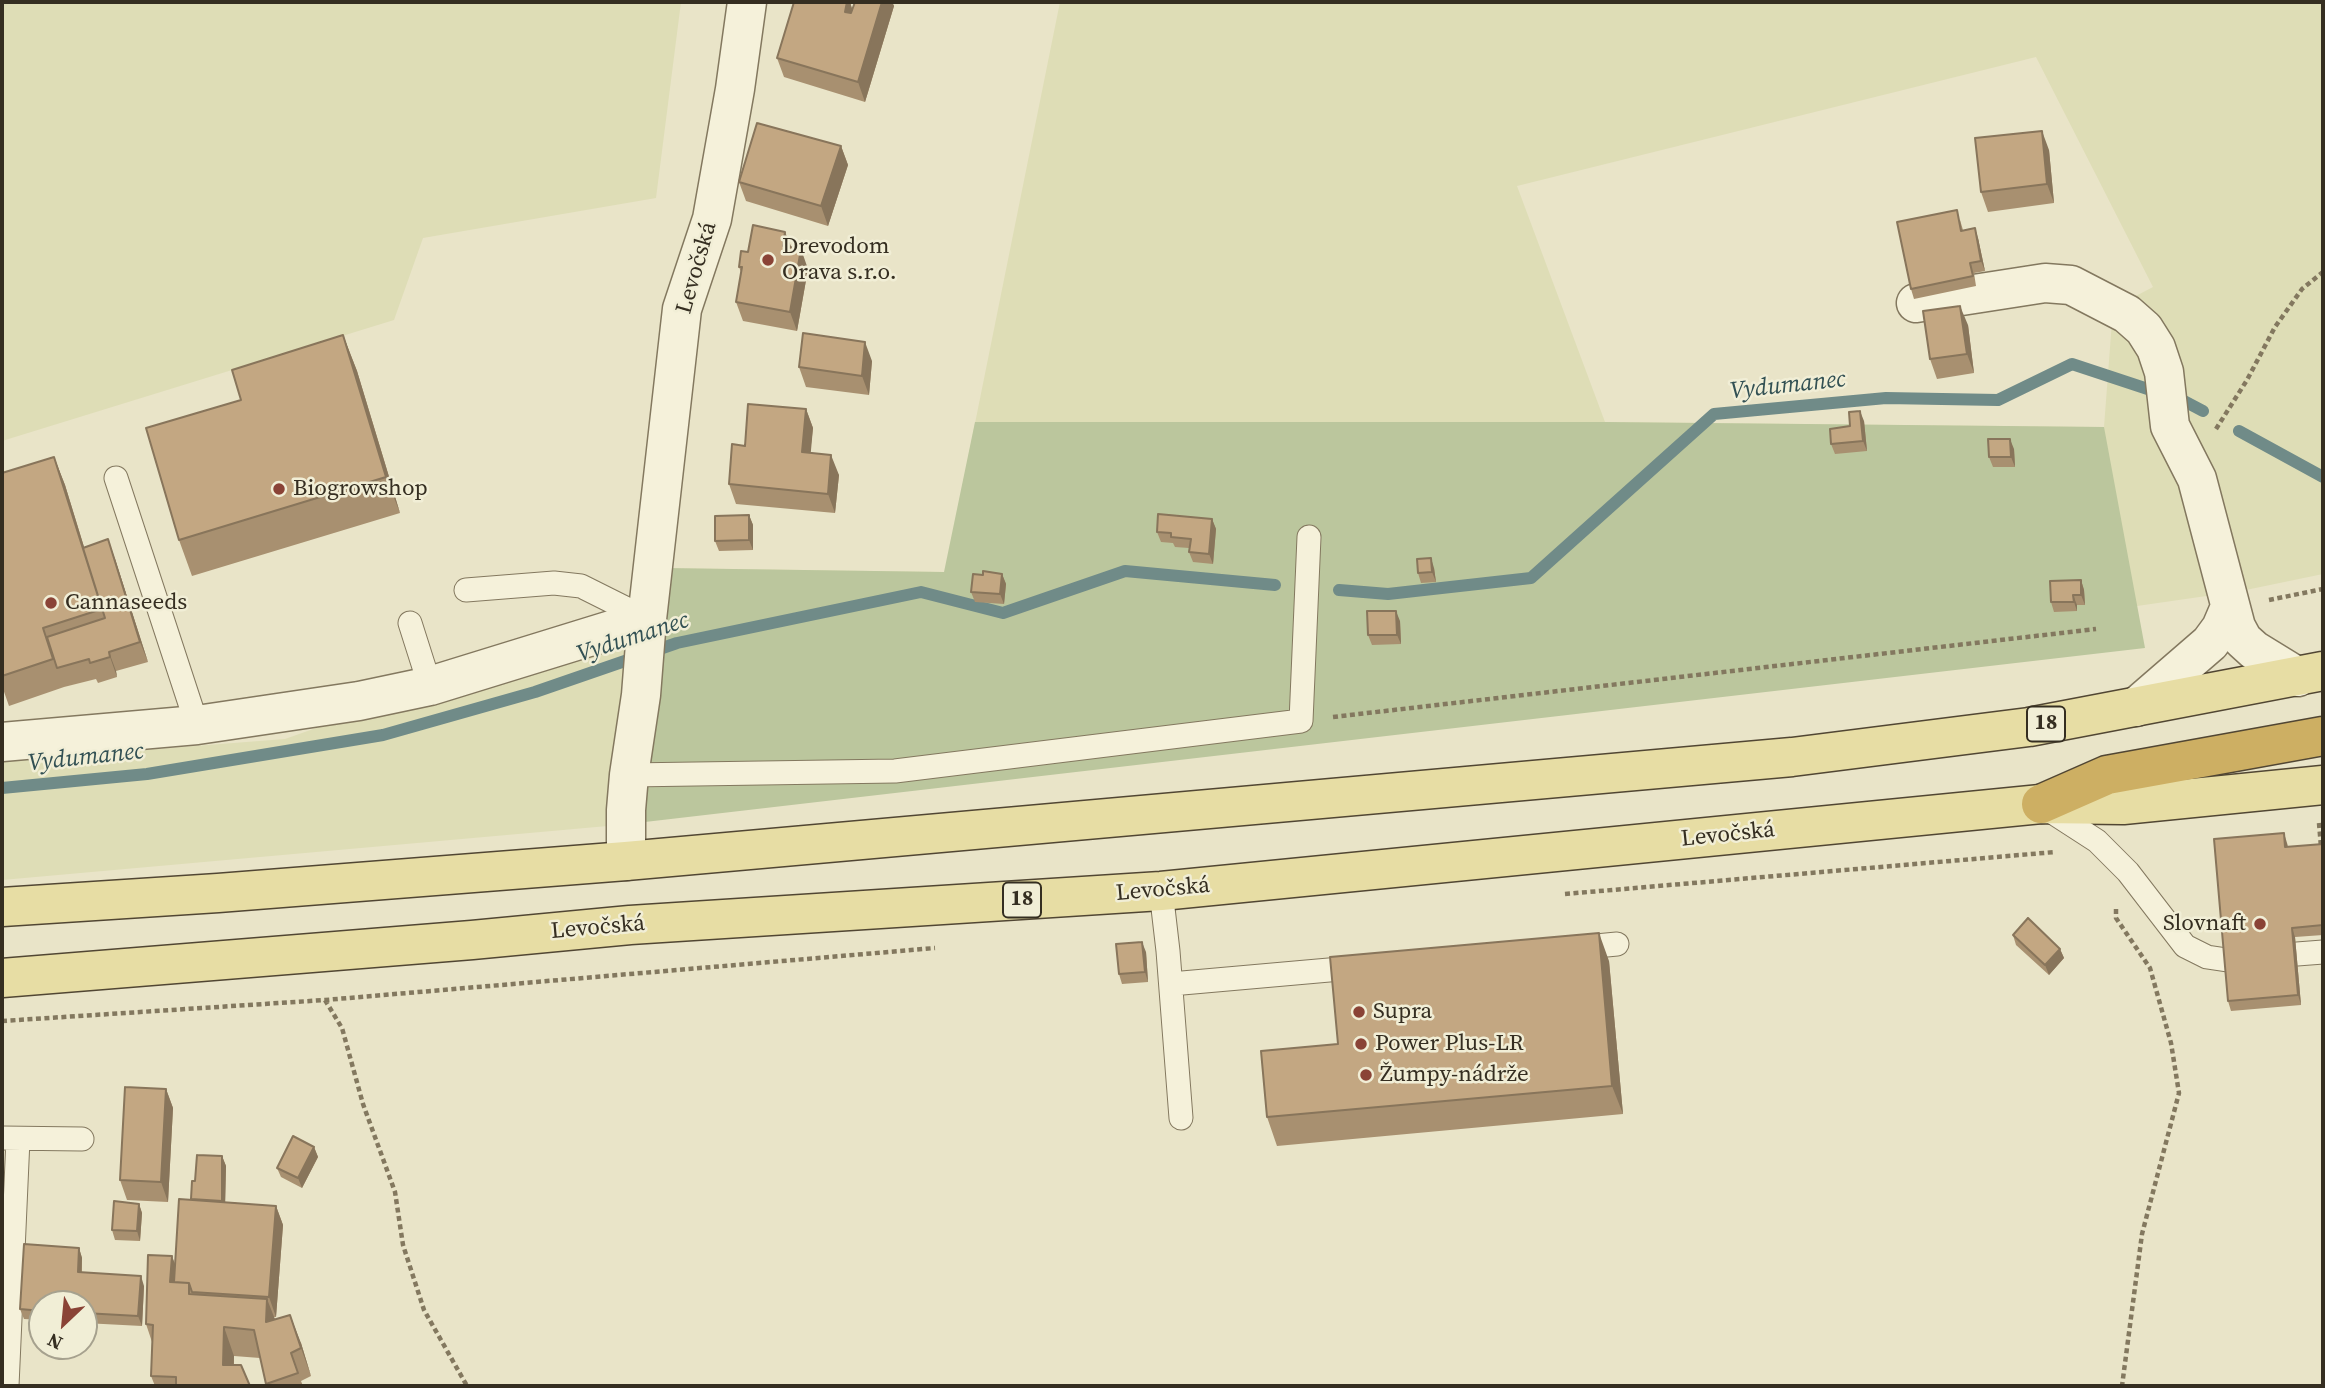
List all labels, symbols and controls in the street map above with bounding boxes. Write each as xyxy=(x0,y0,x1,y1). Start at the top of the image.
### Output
street label: Levočská xyxy=(671,219,723,317)
place label: Drevodom Orava s.r.o. xyxy=(782,233,897,287)
marker: Drevodom Orava s.r.o. xyxy=(760,252,776,268)
water label: Vydumanec xyxy=(1729,366,1847,406)
place label: Biogrowshop xyxy=(293,475,428,503)
marker: Biogrowshop xyxy=(271,481,287,497)
place label: Cannaseeds xyxy=(65,589,187,617)
marker: Cannaseeds xyxy=(43,595,59,611)
water label: Vydumanec xyxy=(573,606,693,670)
road number: 18 xyxy=(2027,706,2065,742)
water label: Vydumanec xyxy=(27,738,145,778)
street label: Levočská xyxy=(1680,816,1776,854)
street label: Levočská xyxy=(1115,872,1211,908)
road number: 18 xyxy=(1003,883,1041,918)
street label: Levočská xyxy=(550,910,646,946)
place label: Slovnaft xyxy=(2163,910,2246,938)
marker: Slovnaft xyxy=(2252,916,2268,932)
place label: Supra xyxy=(1373,998,1432,1026)
marker: Supra xyxy=(1351,1004,1367,1020)
place label: Power Plus-LR xyxy=(1375,1030,1524,1058)
marker: Power Plus-LR xyxy=(1353,1036,1369,1052)
place label: Žumpy-nádrže xyxy=(1380,1061,1529,1089)
marker: Žumpy-nádrže xyxy=(1358,1067,1374,1083)
north arrow xyxy=(28,1290,98,1360)
text: N xyxy=(43,1327,67,1357)

